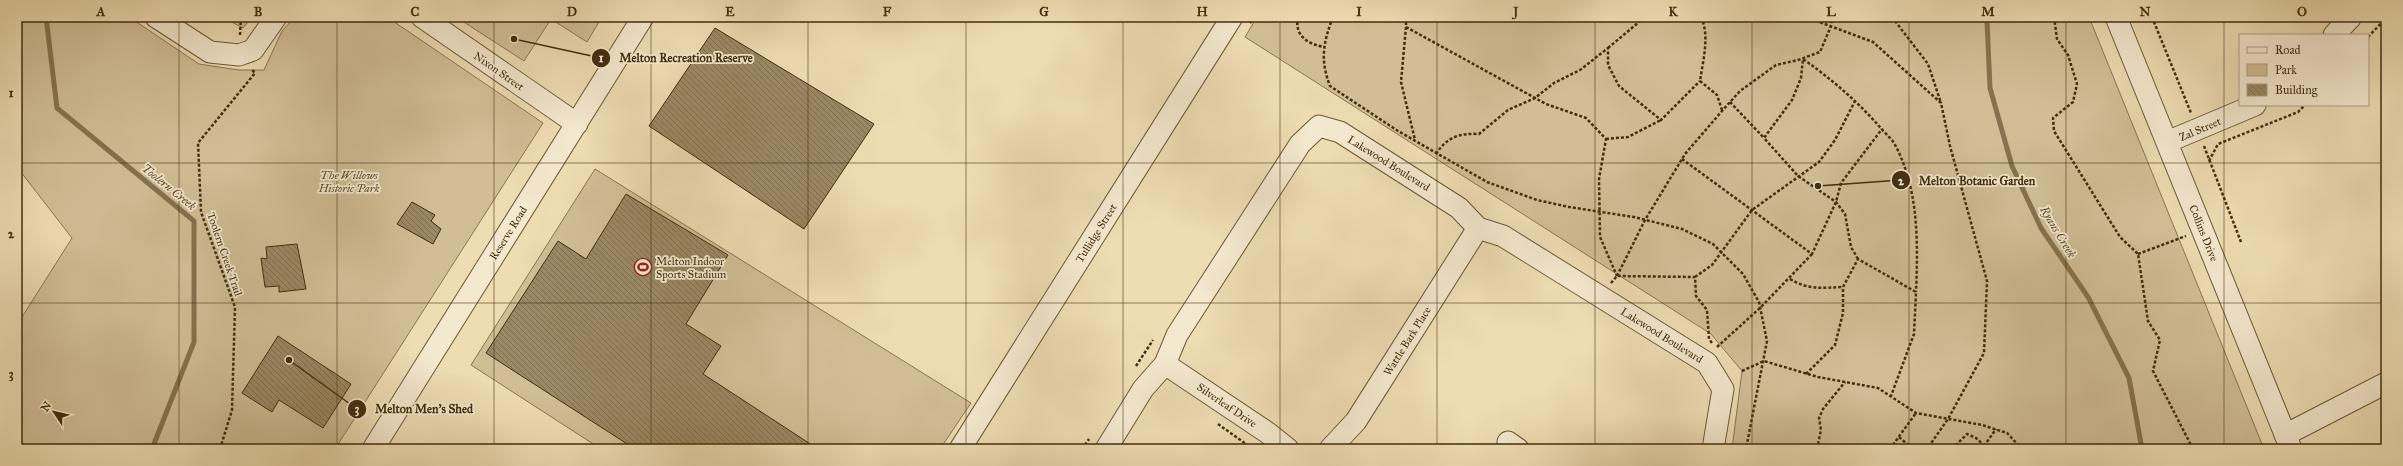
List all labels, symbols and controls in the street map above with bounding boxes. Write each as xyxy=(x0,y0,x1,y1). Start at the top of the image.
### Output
text: A xyxy=(96,4,106,20)
text: B xyxy=(254,4,263,20)
text: C xyxy=(411,4,420,20)
text: D xyxy=(567,4,577,20)
text: E xyxy=(725,4,735,20)
text: F xyxy=(883,4,892,20)
text: G xyxy=(1039,4,1049,20)
text: H xyxy=(1196,4,1208,20)
text: I xyxy=(1356,4,1362,20)
text: J xyxy=(1511,4,1519,20)
text: K xyxy=(1668,4,1678,20)
text: L xyxy=(1826,4,1836,20)
text: M xyxy=(1981,4,1995,20)
text: N xyxy=(2139,4,2151,20)
text: O xyxy=(2297,4,2307,20)
legend xyxy=(2239,34,2369,106)
text: Road xyxy=(2275,43,2301,57)
callout: Melton Recreation Reserve xyxy=(591,46,761,70)
street label: Nixon Street xyxy=(471,49,526,94)
text: 1 xyxy=(599,51,604,65)
text: Melton Recreation Reserve xyxy=(619,51,753,65)
text: Park xyxy=(2275,63,2297,77)
text: Building xyxy=(2275,83,2318,98)
text: 1 xyxy=(8,85,14,101)
street label: Zal Street xyxy=(2177,115,2223,144)
street label: Lakewood Boulevard xyxy=(1345,133,1433,194)
water label: Toolern Creek xyxy=(139,161,199,213)
callout: Melton Botanic Garden xyxy=(1891,168,2043,192)
park label: The Willows Historic Park xyxy=(318,169,379,195)
text: 2 xyxy=(1898,174,1905,188)
text: Melton Botanic Garden xyxy=(1919,174,2036,188)
street label: Tullidge Street xyxy=(1073,201,1120,265)
water label: Ryans Creek xyxy=(2037,203,2079,261)
street label: Collins Drive xyxy=(2186,203,2221,264)
street label: Reserve Road xyxy=(487,204,530,262)
street label: Toolern Creek Trail xyxy=(204,210,245,298)
text: 2 xyxy=(8,226,15,242)
place label: Melton Indoor Sports Stadium xyxy=(656,255,727,281)
sports icon: Melton Indoor Sports Stadium xyxy=(633,257,653,277)
street label: Wattle Bark Place xyxy=(1381,304,1434,378)
street label: Lakewood Boulevard xyxy=(1618,305,1706,366)
text: 3 xyxy=(8,366,14,382)
street label: Silverleaf Drive xyxy=(1194,381,1260,431)
north arrow xyxy=(34,392,74,432)
callout: Melton Men's Shed xyxy=(347,397,481,421)
text: N xyxy=(38,398,55,414)
text: 3 xyxy=(355,402,360,417)
text: Melton Men's Shed xyxy=(375,402,474,416)

